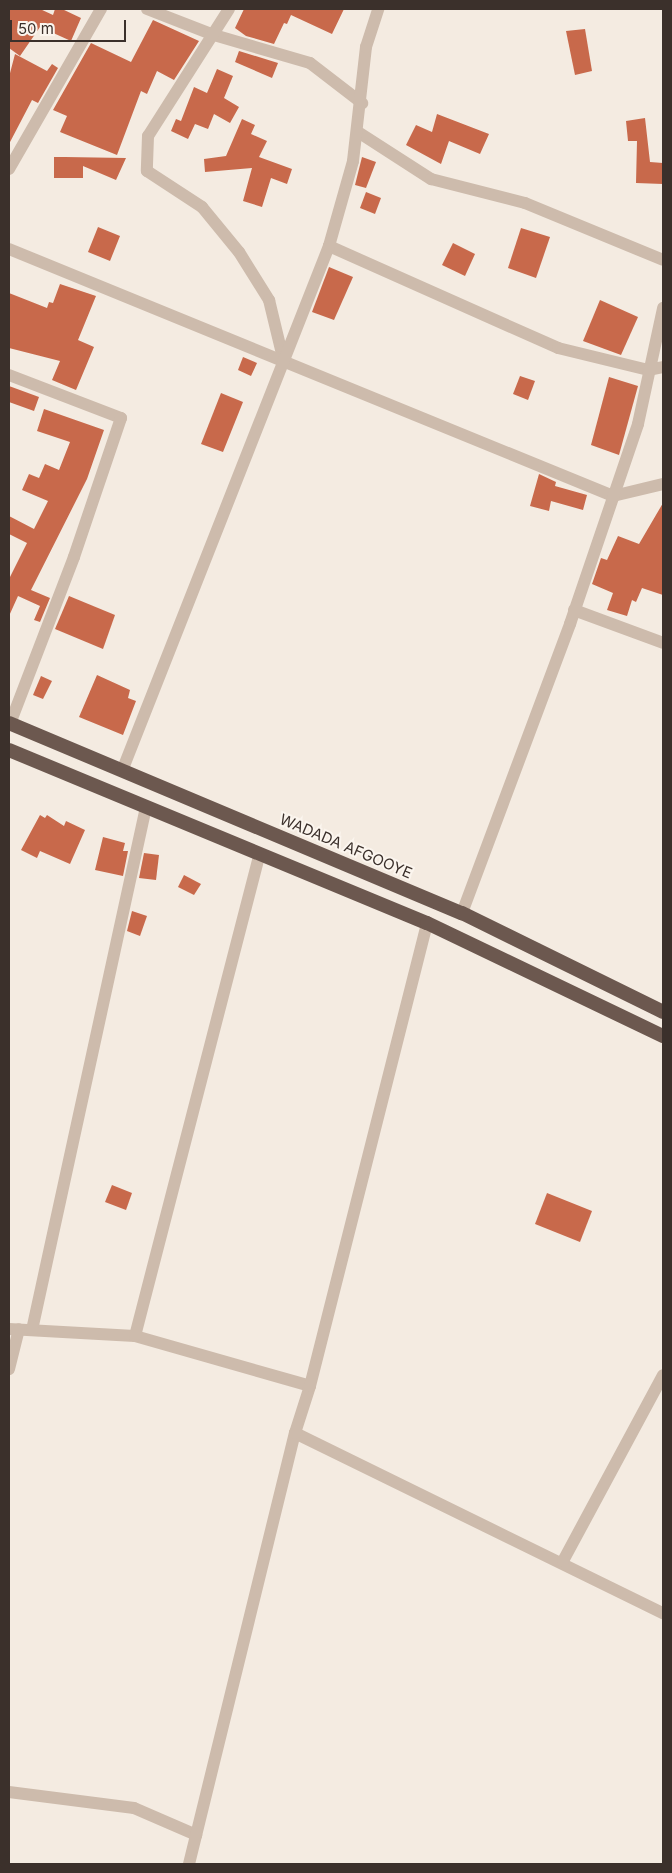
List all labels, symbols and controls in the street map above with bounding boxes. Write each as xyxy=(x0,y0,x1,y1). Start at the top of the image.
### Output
scale bar xyxy=(12,10,129,42)
text: 50 m xyxy=(18,19,54,38)
street label: WADADA AFGOOYE xyxy=(277,810,415,882)

